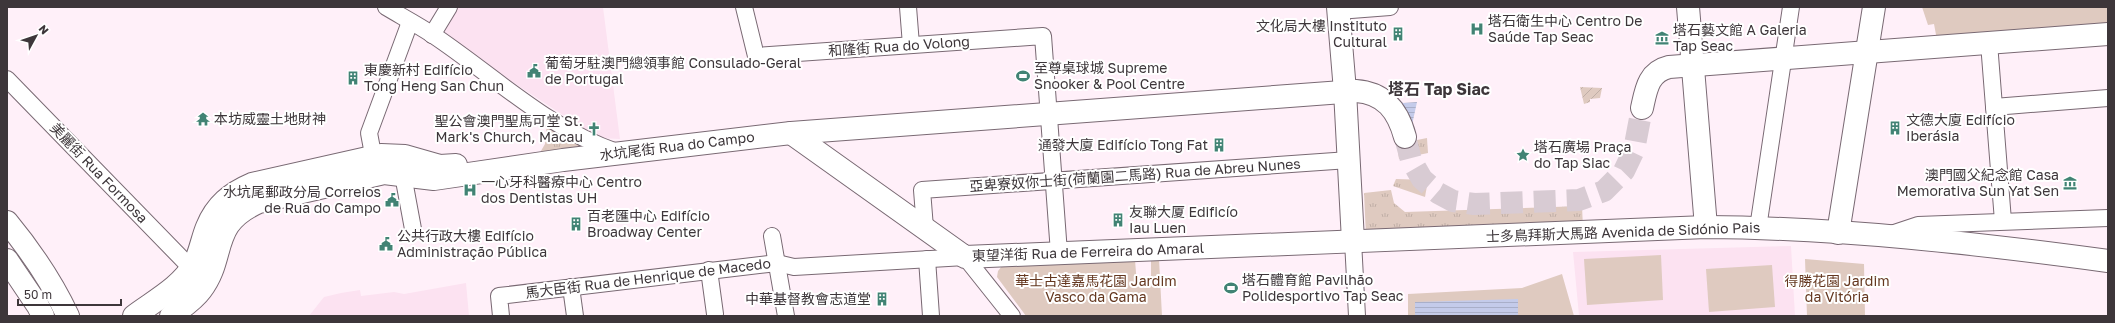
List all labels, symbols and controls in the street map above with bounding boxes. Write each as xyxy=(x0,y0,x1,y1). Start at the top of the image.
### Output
place label: 塔石衛生中心 Centro De Saúde Tap Seac xyxy=(1488,12,1642,45)
north arrow xyxy=(16,16,56,56)
place label: 文化局大樓 Instituto Cultural xyxy=(1256,17,1387,50)
hospital icon: 塔石衛生中心 Centro De Saúde Tap Seac xyxy=(1469,21,1485,37)
place label: 塔石藝文館 A Galeria Tap Seac xyxy=(1673,21,1807,54)
text: N xyxy=(36,22,52,37)
building icon: 文化局大樓 Instituto Cultural xyxy=(1390,26,1406,42)
museum icon: 塔石藝文館 A Galeria Tap Seac xyxy=(1654,30,1670,46)
street label: 和隆街 Rua do Volong xyxy=(828,32,970,59)
place label: 葡萄牙駐澳門總領事館 Consulado-Geral de Portugal xyxy=(545,54,801,87)
place label: 至尊桌球城 Supreme Snooker & Pool Centre xyxy=(1034,59,1185,92)
place label: 東慶新村 Edifício Tong Heng San Chun xyxy=(364,61,504,94)
public building icon: 葡萄牙駐澳門總領事館 Consulado-Geral de Portugal xyxy=(526,63,542,79)
sports icon: 至尊桌球城 Supreme Snooker & Pool Centre xyxy=(1015,68,1031,84)
building icon: 東慶新村 Edifício Tong Heng San Chun xyxy=(345,70,361,86)
district label: 塔石 Tap Siac xyxy=(1388,79,1490,99)
place label: 本坊威靈土地財神 xyxy=(214,110,326,127)
temple icon: 本坊威靈土地財神 xyxy=(195,111,211,127)
place label: 文德大廈 Edifício Iberásia xyxy=(1906,111,2015,144)
place label: 聖公會澳門聖馬可堂 St. Mark's Church, Macau xyxy=(435,112,583,145)
street label: 美麗街 Rua Formosa xyxy=(47,119,152,226)
building icon: 文德大廈 Edifício Iberásia xyxy=(1887,120,1903,136)
church icon: 聖公會澳門聖馬可堂 St. Mark's Church, Macau xyxy=(586,121,602,137)
street label: 水坑尾街 Rua do Campo xyxy=(599,128,755,163)
place label: 通發大廈 Edifício Tong Fat xyxy=(1038,136,1208,153)
building icon: 通發大廈 Edifício Tong Fat xyxy=(1211,137,1227,153)
place label: 塔石廣場 Praça do Tap Siac xyxy=(1534,138,1631,171)
place icon: 塔石廣場 Praça do Tap Siac xyxy=(1515,147,1531,163)
street label: 亞卑寮奴你士街(荷蘭園二馬路) Rua de Abreu Nunes xyxy=(969,154,1301,195)
place label: 澳門國父紀念館 Casa Memorativa Sun Yat Sen xyxy=(1897,166,2059,199)
place label: 一心牙科醫療中心 Centro dos Dentistas UH xyxy=(481,173,642,206)
museum icon: 澳門國父紀念館 Casa Memorativa Sun Yat Sen xyxy=(2062,175,2078,191)
hospital icon: 一心牙科醫療中心 Centro dos Dentistas UH xyxy=(462,182,478,198)
place label: 水坑尾郵政分局 Correios de Rua do Campo xyxy=(223,183,381,216)
public building icon: 水坑尾郵政分局 Correios de Rua do Campo xyxy=(384,192,400,208)
place label: 友聯大厦 Edificío Iau Luen xyxy=(1129,203,1238,236)
place label: 百老匯中心 Edifício Broadway Center xyxy=(587,207,710,240)
building icon: 友聯大厦 Edificío Iau Luen xyxy=(1110,212,1126,228)
building icon: 百老匯中心 Edifício Broadway Center xyxy=(568,216,584,232)
street label: 士多鳥拜斯大馬路 Avenida de Sidónio Pais xyxy=(1486,218,1760,245)
place label: 公共行政大樓 Edifício Administração Pública xyxy=(397,227,547,260)
public building icon: 公共行政大樓 Edifício Administração Pública xyxy=(378,236,394,252)
street label: 東望洋街 Rua de Ferreira do Amaral xyxy=(972,239,1204,264)
street label: 馬大臣街 Rua de Henrique de Macedo xyxy=(524,254,772,301)
place label: 塔石體育館 Pavilhão Polidesportivo Tap Seac xyxy=(1242,271,1404,304)
park label: 華士古達嘉馬花園 Jardim Vasco da Gama xyxy=(1015,272,1177,305)
park label: 得勝花園 Jardim da Vitória xyxy=(1784,272,1890,305)
sports icon: 塔石體育館 Pavilhão Polidesportivo Tap Seac xyxy=(1223,280,1239,296)
scale bar xyxy=(18,281,121,307)
text: 50 m xyxy=(24,287,52,302)
place label: 中華基督教會志道堂 xyxy=(745,290,871,307)
building icon: 中華基督教會志道堂 xyxy=(874,291,890,307)

